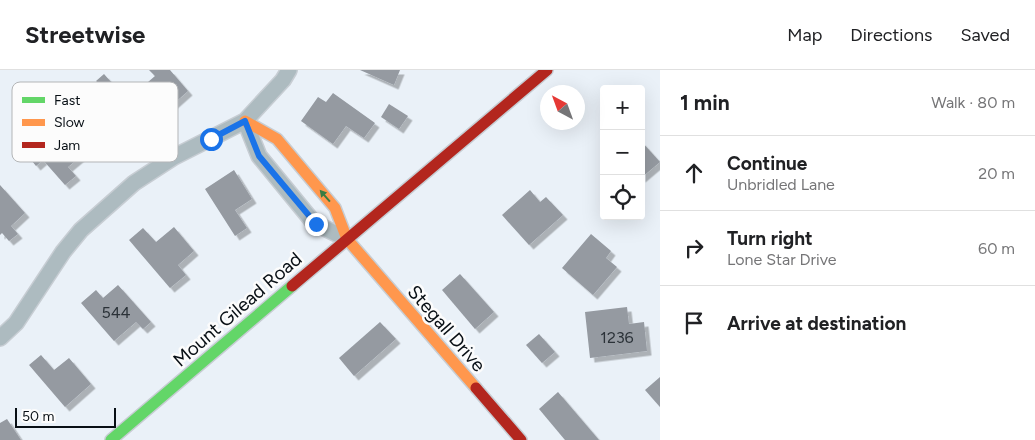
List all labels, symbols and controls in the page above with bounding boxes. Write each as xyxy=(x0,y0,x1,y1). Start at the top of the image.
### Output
text: Streetwise xyxy=(25,20,145,49)
text: Map xyxy=(787,24,822,46)
text: Directions xyxy=(850,24,932,46)
text: Saved xyxy=(960,24,1010,46)
legend xyxy=(12,82,178,162)
north arrow xyxy=(540,85,585,130)
map controls xyxy=(600,85,645,220)
button: + xyxy=(600,85,645,130)
text: 1 min xyxy=(680,90,730,115)
text: Fast xyxy=(54,92,80,109)
text: Walk · 80 m xyxy=(931,93,1015,112)
text: Slow xyxy=(54,114,85,131)
route start xyxy=(200,128,223,151)
button: − xyxy=(600,130,645,175)
text: Jam xyxy=(54,137,80,154)
text: Continue xyxy=(727,152,807,175)
icon: ahead xyxy=(680,159,708,187)
text: 20 m xyxy=(978,164,1015,183)
button: locate xyxy=(600,175,645,220)
text: Unbridled Lane xyxy=(727,175,835,194)
one-way arrow xyxy=(320,189,331,202)
route end xyxy=(305,213,328,236)
text: Turn right xyxy=(727,227,813,250)
icon: right xyxy=(680,234,708,262)
text: 60 m xyxy=(978,239,1015,258)
street label: Mount Gilead Road xyxy=(168,247,306,371)
text: Lone Star Drive xyxy=(727,250,837,269)
street label: Stegall Drive xyxy=(403,280,490,376)
house number: 544 xyxy=(101,303,131,322)
icon: arrive xyxy=(680,309,708,337)
text: Arrive at destination xyxy=(727,312,906,335)
house number: 1236 xyxy=(600,328,634,347)
scale bar xyxy=(15,405,116,428)
text: 50 m xyxy=(22,408,54,425)

